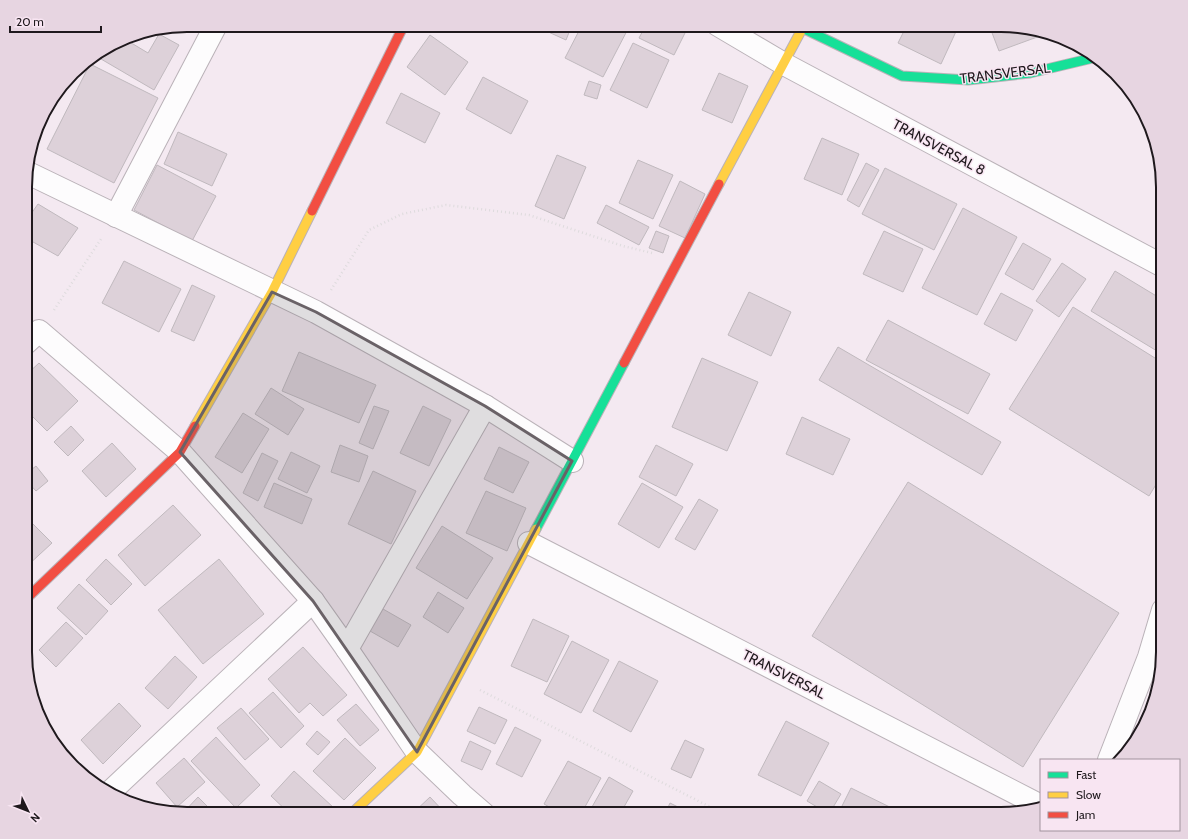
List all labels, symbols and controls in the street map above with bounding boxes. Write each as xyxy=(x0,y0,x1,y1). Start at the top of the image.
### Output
scale bar xyxy=(10,8,101,34)
text: 20 m xyxy=(16,14,44,29)
street label: TRANSVERSAL xyxy=(959,59,1051,87)
street label: TRANSVERSAL 8 xyxy=(889,115,989,179)
street label: TRANSVERSAL xyxy=(739,645,829,703)
legend xyxy=(1040,759,1180,831)
text: Fast xyxy=(1076,767,1096,782)
text: Slow xyxy=(1076,787,1101,802)
north arrow xyxy=(8,791,48,831)
text: Jam xyxy=(1075,807,1095,822)
text: N xyxy=(28,810,43,825)

